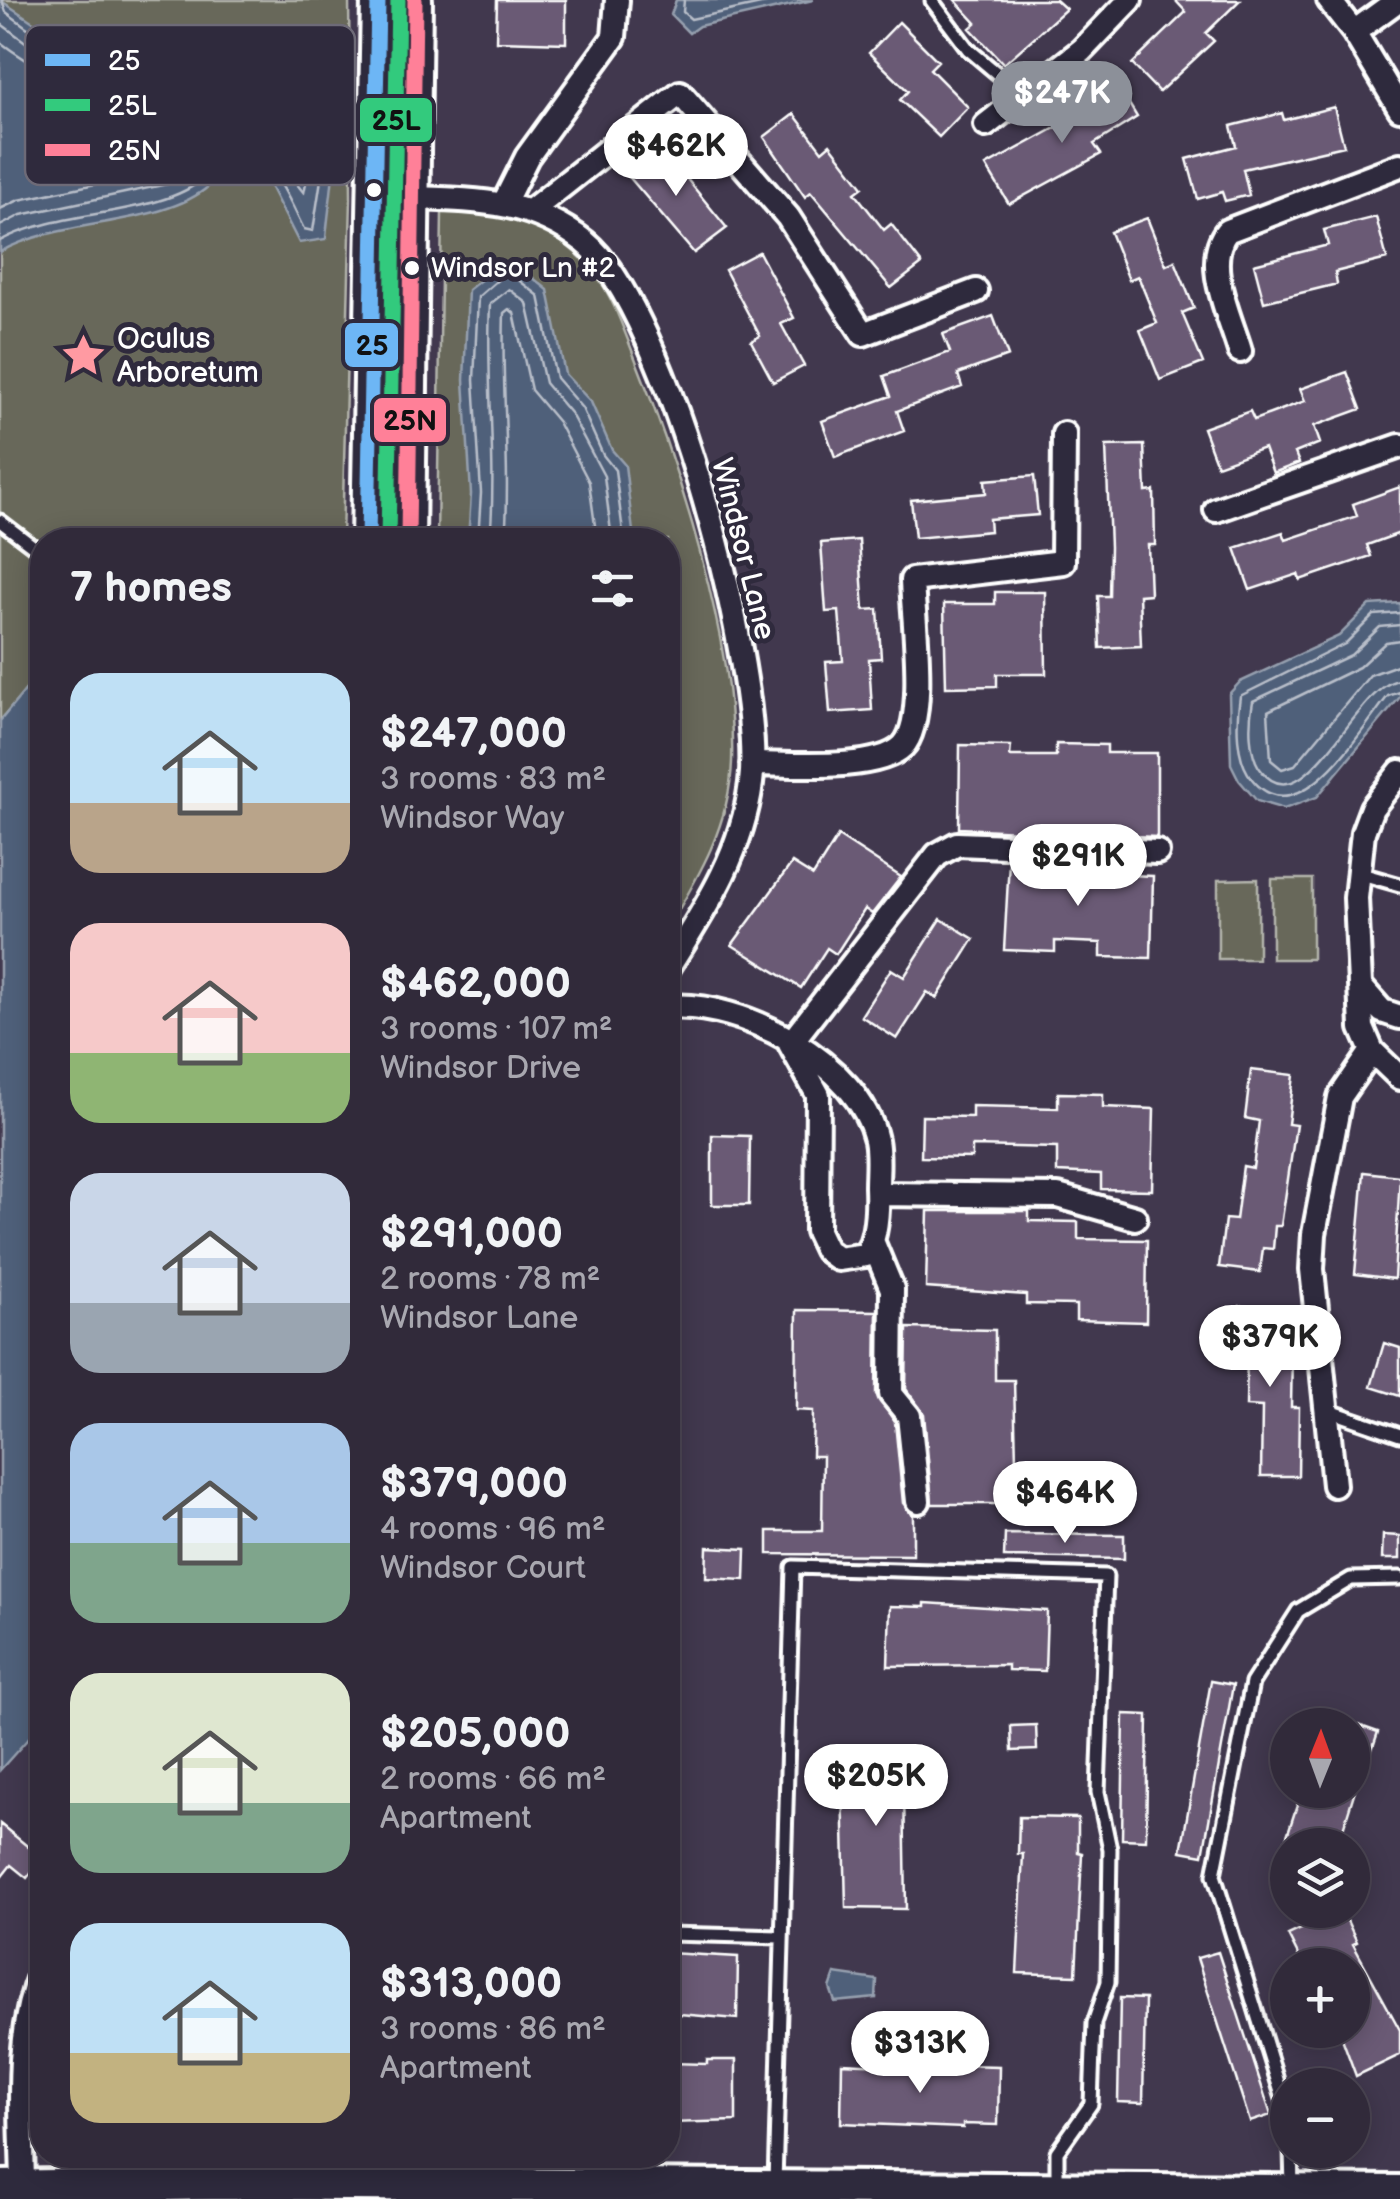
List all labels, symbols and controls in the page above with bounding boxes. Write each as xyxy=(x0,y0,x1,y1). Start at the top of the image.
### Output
legend xyxy=(25,25,355,185)
text: 25 xyxy=(108,45,141,78)
pin: $247K xyxy=(992,61,1132,146)
text: $247K xyxy=(1013,74,1111,113)
text: 25L xyxy=(108,90,157,123)
line badge: 25L xyxy=(358,96,434,144)
text: 25L xyxy=(371,105,421,138)
pin: $462K xyxy=(606,114,746,199)
text: $462K xyxy=(626,127,726,166)
text: 25N xyxy=(108,135,162,168)
unlabelled marker xyxy=(364,180,384,200)
place label: Windsor Ln #2 xyxy=(431,252,615,285)
marker: Windsor Ln #2 xyxy=(402,258,422,278)
place label: Oculus Arboretum xyxy=(117,321,259,391)
line badge: 25 xyxy=(343,321,400,369)
text: 25 xyxy=(356,330,388,363)
place icon: Oculus Arboretum xyxy=(60,332,108,380)
line badge: 25N xyxy=(372,396,448,444)
text: 25N xyxy=(383,405,437,438)
street label: Windsor Lane xyxy=(703,454,783,644)
icon: filters xyxy=(585,561,640,616)
text: 7 homes xyxy=(70,563,232,614)
text: $247,000 xyxy=(380,709,567,760)
icon: home xyxy=(150,713,270,833)
text: 3 rooms · 83 m² xyxy=(380,760,606,799)
text: Windsor Way xyxy=(380,799,564,838)
pin: $291K xyxy=(1008,824,1148,909)
text: $291K xyxy=(1031,837,1125,876)
text: $462,000 xyxy=(380,959,571,1010)
icon: home xyxy=(150,963,270,1083)
text: 3 rooms · 107 m² xyxy=(380,1010,613,1049)
text: Windsor Drive xyxy=(380,1049,581,1088)
text: $291,000 xyxy=(380,1209,563,1260)
icon: home xyxy=(150,1213,270,1333)
text: 2 rooms · 78 m² xyxy=(380,1260,600,1299)
text: Windsor Lane xyxy=(380,1299,578,1338)
pin: $379K xyxy=(1200,1305,1340,1390)
text: $379K xyxy=(1221,1318,1319,1357)
text: $379,000 xyxy=(380,1459,568,1510)
pin: $464K xyxy=(995,1461,1135,1546)
icon: home xyxy=(150,1463,270,1583)
text: $464K xyxy=(1015,1474,1115,1513)
text: 4 rooms · 96 m² xyxy=(380,1510,606,1549)
text: Windsor Court xyxy=(380,1549,586,1588)
north arrow xyxy=(1270,1708,1370,1808)
map controls xyxy=(1270,1708,1370,2168)
text: $205,000 xyxy=(380,1709,570,1760)
icon: home xyxy=(150,1713,270,1833)
pin: $205K xyxy=(806,1744,946,1829)
text: $205K xyxy=(826,1757,926,1796)
text: 2 rooms · 66 m² xyxy=(380,1760,606,1799)
text: Apartment xyxy=(380,1799,531,1838)
button: layers xyxy=(1270,1828,1370,1928)
button: + xyxy=(1270,1948,1370,2048)
text: $313,000 xyxy=(380,1959,562,2010)
icon: home xyxy=(150,1963,270,2083)
text: 3 rooms · 86 m² xyxy=(380,2010,606,2049)
pin: $313K xyxy=(850,2011,990,2096)
text: $313K xyxy=(873,2024,967,2063)
text: Apartment xyxy=(380,2049,531,2088)
button: − xyxy=(1270,2068,1370,2168)

